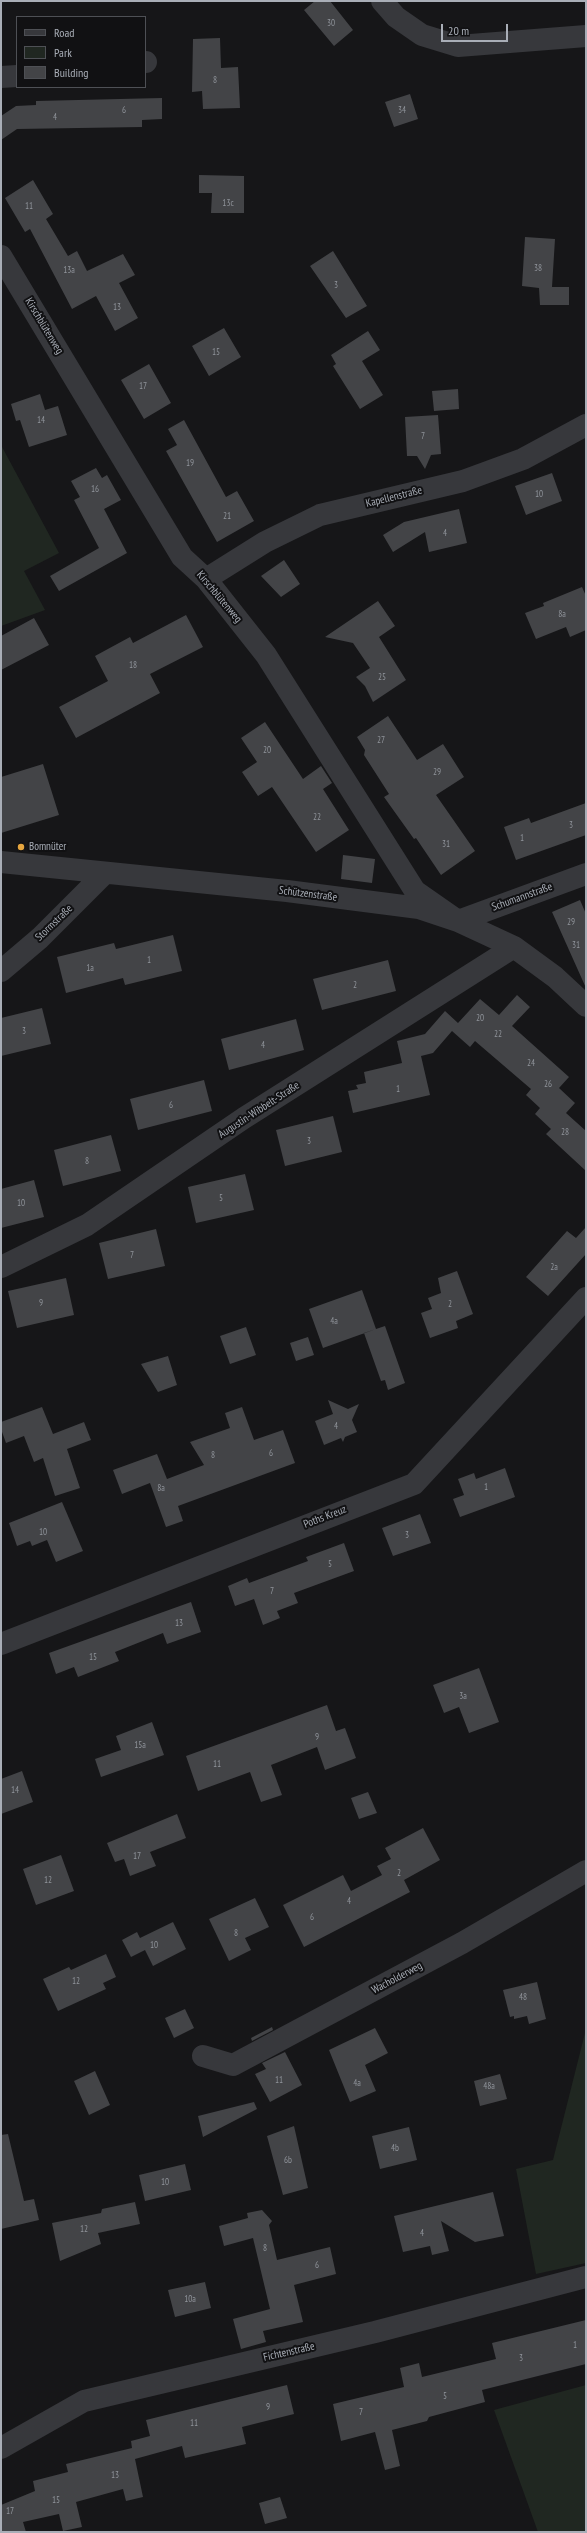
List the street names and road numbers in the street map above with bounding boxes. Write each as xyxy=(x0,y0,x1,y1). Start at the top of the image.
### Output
street label: Kirschblütenweg xyxy=(22,295,66,357)
street label: Kapellenstraße xyxy=(365,484,423,510)
street label: Kirschblütenweg xyxy=(194,569,244,625)
street label: Schumannstraße xyxy=(490,880,554,914)
street label: Schützenstraße xyxy=(278,884,338,904)
street label: Stormstraße xyxy=(33,902,75,944)
street label: Augustin-Wibbelt-Straße xyxy=(216,1079,302,1141)
street label: Poths Kreuz xyxy=(302,1503,348,1531)
street label: Wacholderweg xyxy=(369,1959,425,1997)
street label: Fichtenstraße xyxy=(262,2340,316,2364)

